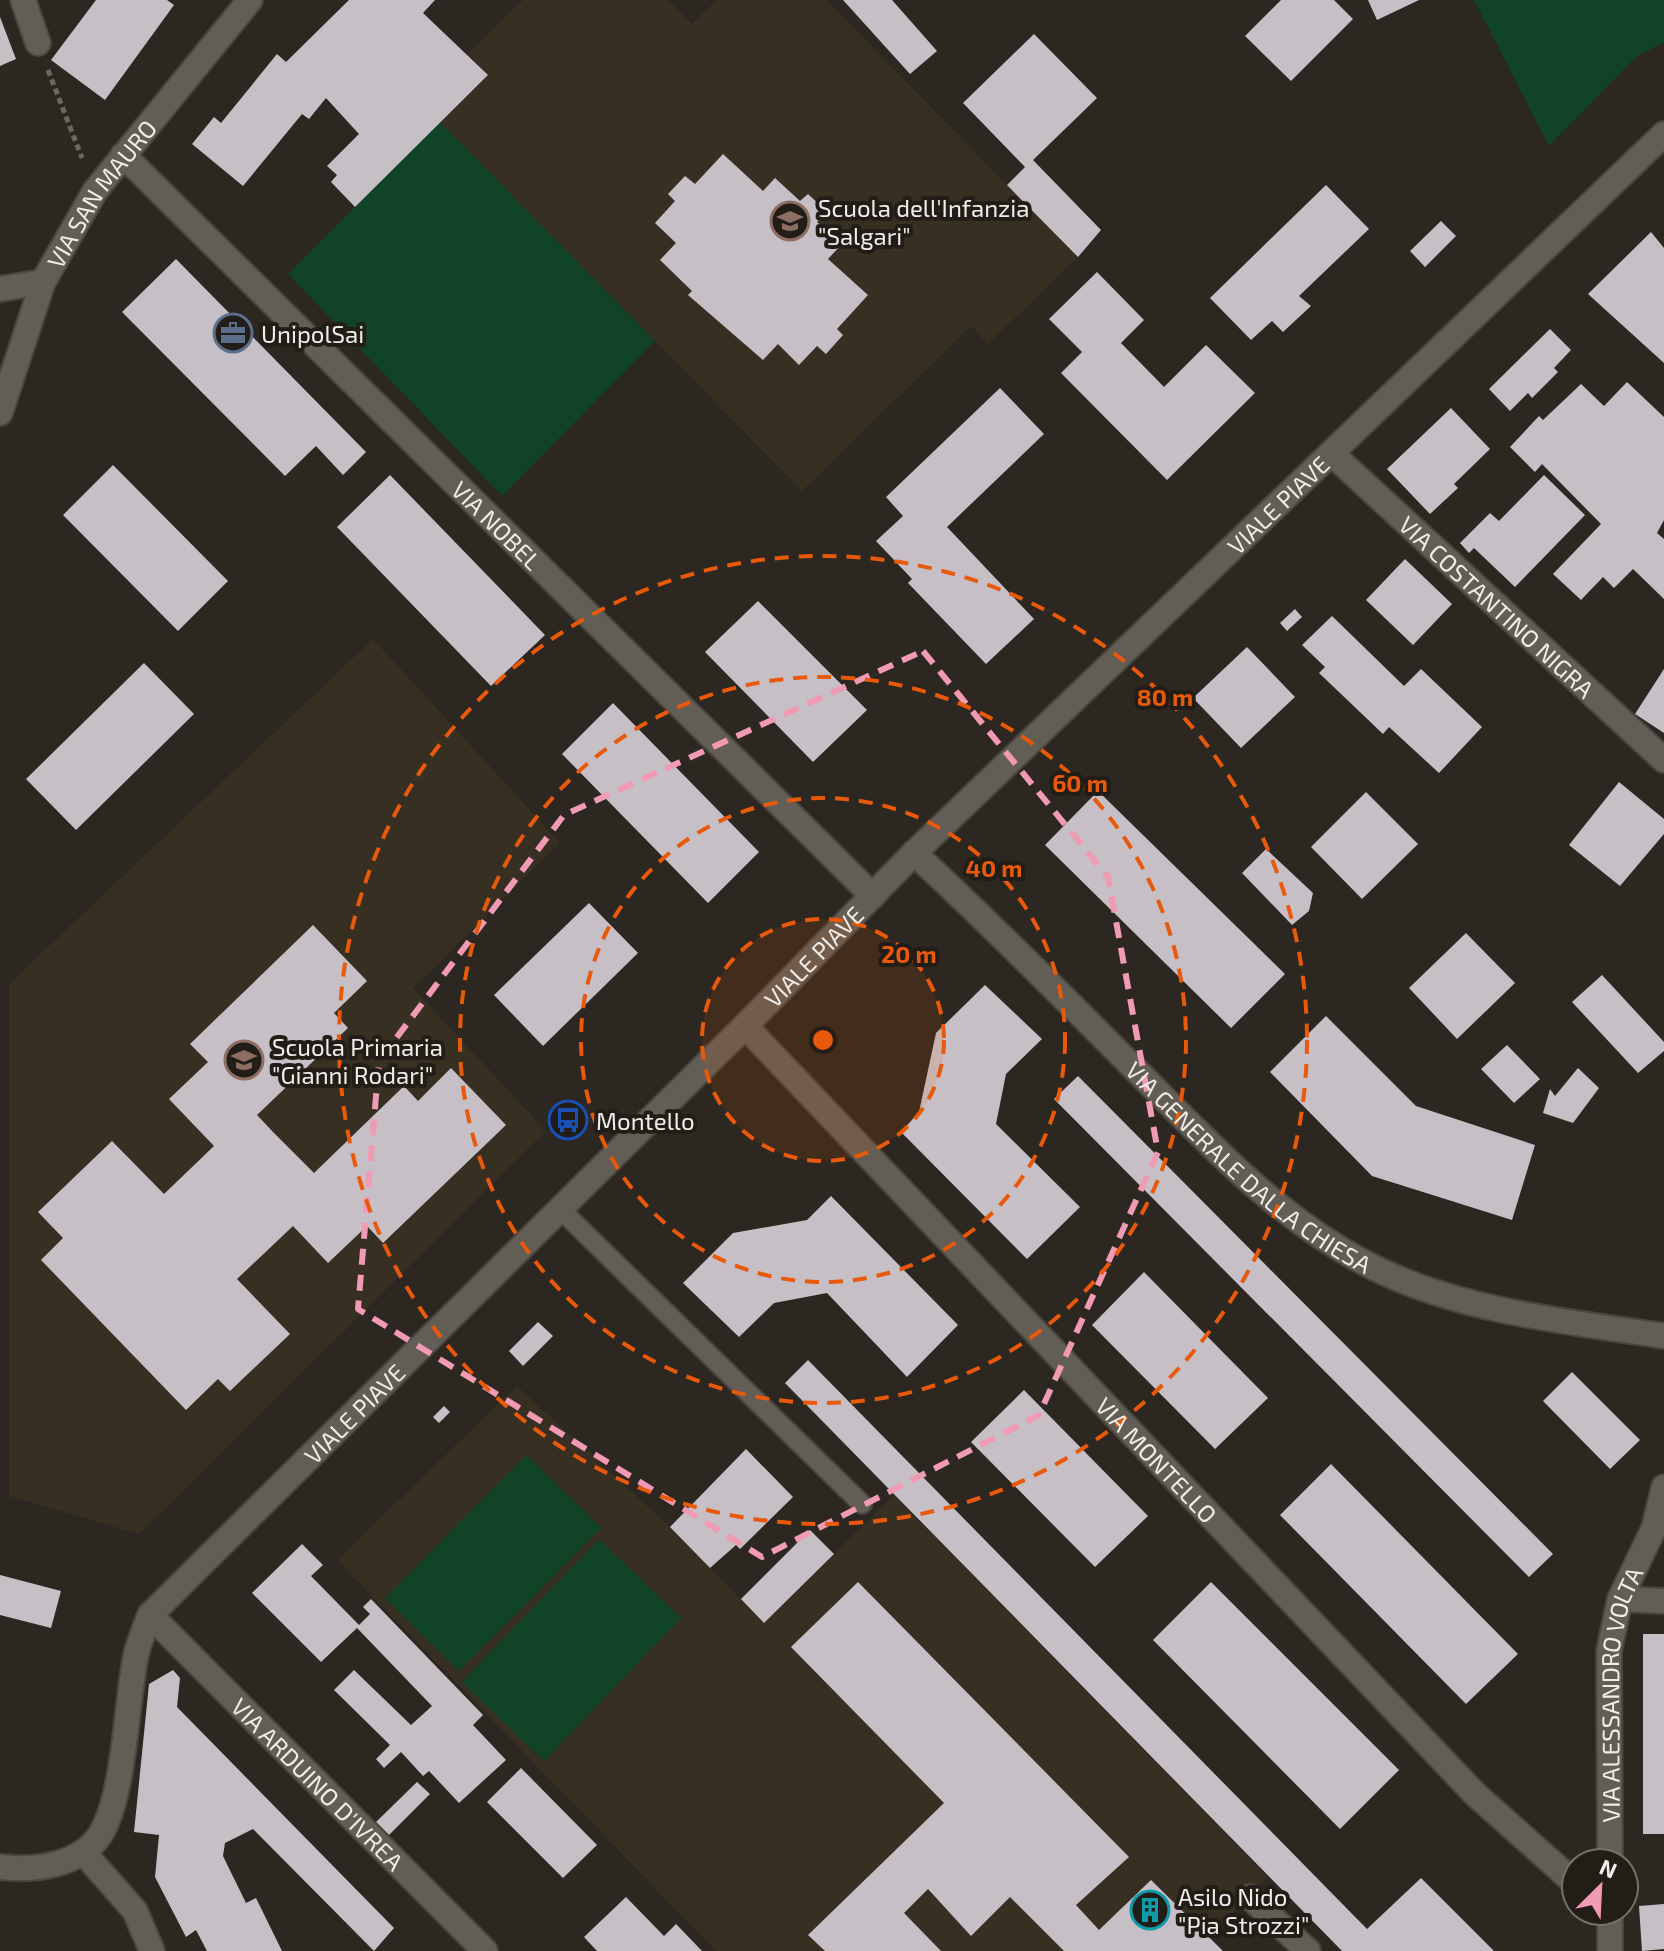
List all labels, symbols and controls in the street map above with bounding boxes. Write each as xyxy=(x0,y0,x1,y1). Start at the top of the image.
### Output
street label: VIA SAN MAURO xyxy=(40,113,162,273)
place label: Scuola dell'Infanzia "Salgari" xyxy=(818,193,1029,250)
school or university icon: Scuola dell'Infanzia "Salgari" xyxy=(769,200,811,242)
office icon: UnipolSai xyxy=(212,312,254,354)
place label: UnipolSai xyxy=(261,319,364,348)
street label: VIALE PIAVE xyxy=(1221,449,1335,560)
street label: VIA NOBEL xyxy=(446,474,548,575)
street label: VIA COSTANTINO NIGRA xyxy=(1394,509,1601,703)
text: 80 m xyxy=(1137,682,1193,711)
text: 60 m xyxy=(1052,768,1108,797)
text: 40 m xyxy=(966,853,1022,882)
street label: VIALE PIAVE xyxy=(758,900,869,1013)
text: 20 m xyxy=(881,939,937,968)
centre of rings xyxy=(809,1026,837,1054)
place label: Scuola Primaria "Gianni Rodari" xyxy=(272,1032,443,1089)
school or university icon: Scuola Primaria "Gianni Rodari" xyxy=(223,1039,265,1081)
street label: VIA GENERALE DALLA CHIESA xyxy=(1121,1055,1377,1278)
bus stop icon: Montello xyxy=(547,1099,589,1141)
place label: Montello xyxy=(596,1106,695,1135)
street label: VIALE PIAVE xyxy=(298,1357,410,1469)
street label: VIA MONTELLO xyxy=(1091,1391,1223,1528)
street label: VIA ALESSANDRO VOLTA xyxy=(1595,1562,1648,1823)
street label: VIA ARDUINO D'IVREA xyxy=(226,1691,410,1876)
north arrow xyxy=(1560,1847,1640,1927)
text: N xyxy=(1596,1853,1621,1883)
place label: Asilo Nido "Pia Strozzi" xyxy=(1178,1882,1309,1939)
building icon: Asilo Nido "Pia Strozzi" xyxy=(1129,1889,1171,1931)

